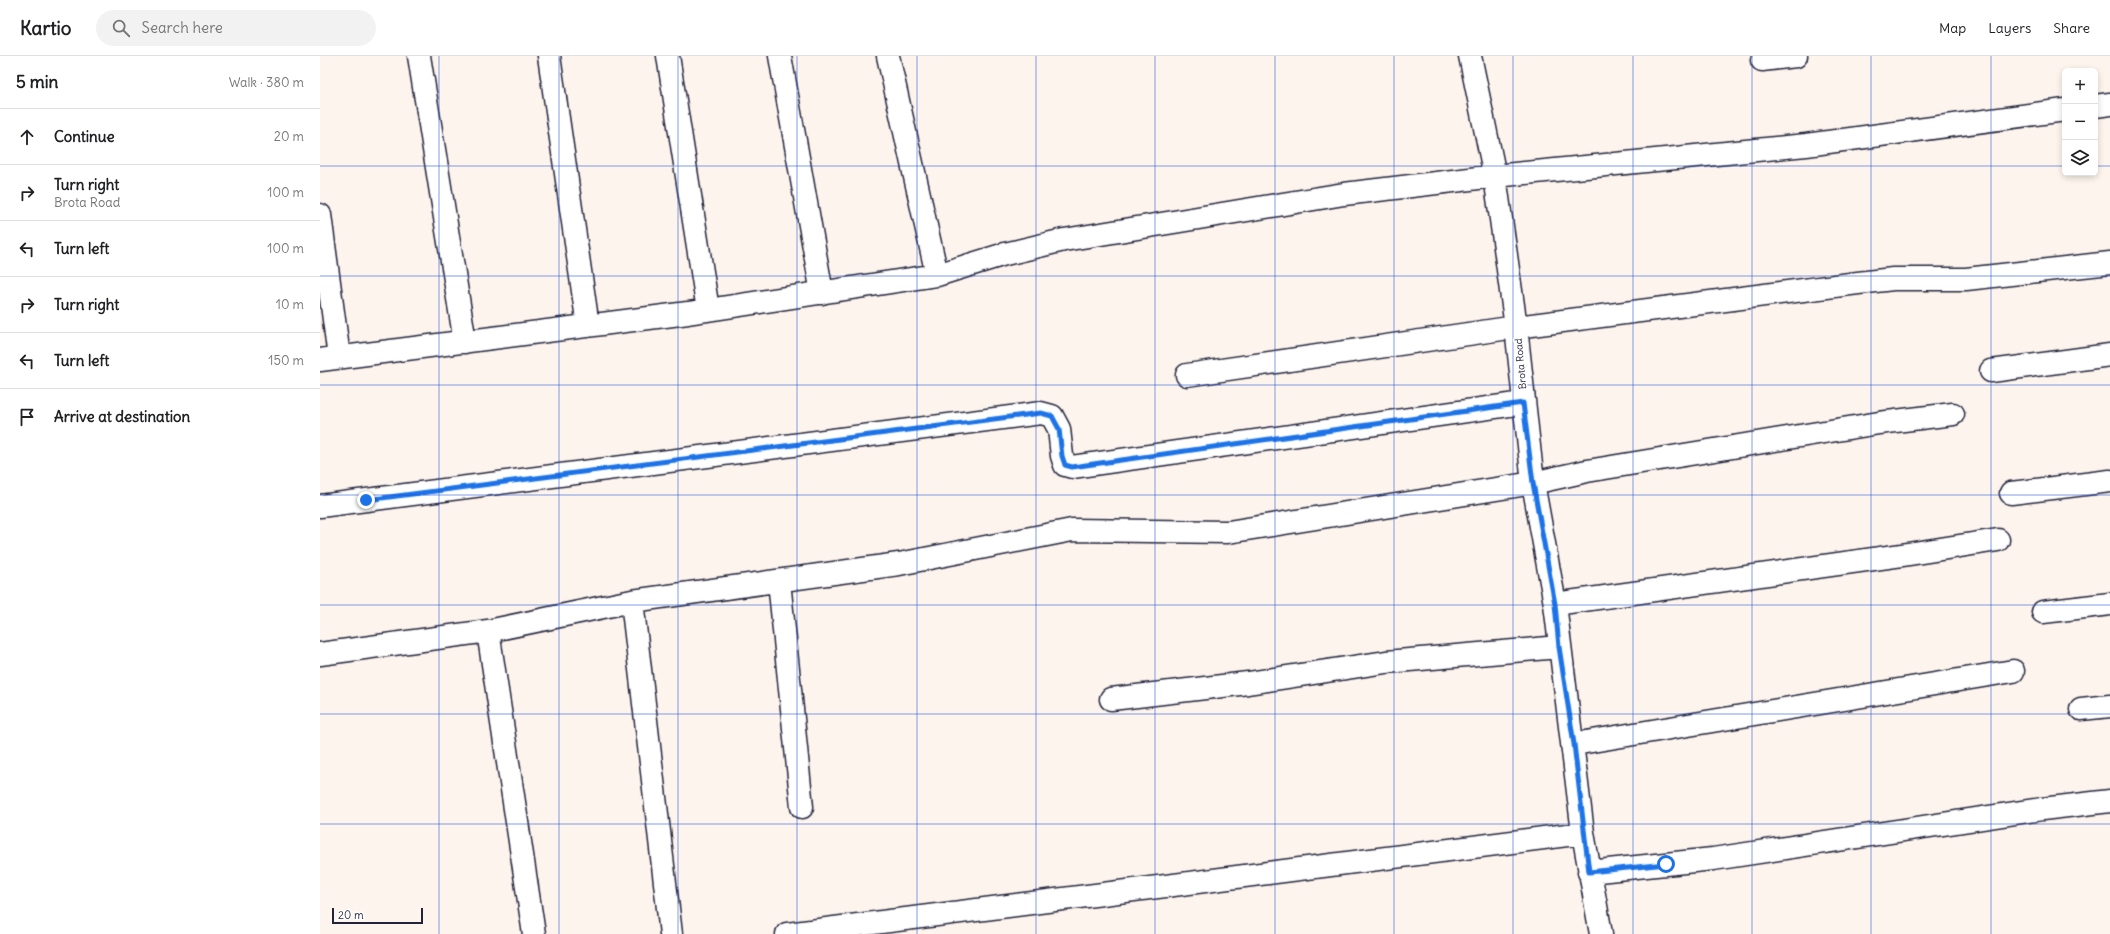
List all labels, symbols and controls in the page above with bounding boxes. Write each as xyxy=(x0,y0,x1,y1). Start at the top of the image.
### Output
search box xyxy=(96,10,376,46)
text: Kartio xyxy=(20,16,72,40)
icon: search xyxy=(110,17,132,39)
text: Search here xyxy=(142,18,223,37)
text: Map xyxy=(1939,19,1966,37)
text: Layers xyxy=(1988,19,2031,37)
text: Share xyxy=(2053,19,2090,37)
map controls xyxy=(2062,68,2098,176)
button: + xyxy=(2062,68,2098,104)
text: 5 min xyxy=(16,71,58,93)
text: Walk · 380 m xyxy=(229,74,304,91)
button: − xyxy=(2062,104,2098,140)
icon: ahead xyxy=(16,126,38,148)
text: Continue xyxy=(54,127,115,146)
text: 20 m xyxy=(274,128,304,145)
button: layers xyxy=(2062,140,2098,176)
text: Turn right xyxy=(54,175,119,194)
icon: right xyxy=(16,182,38,204)
text: 100 m xyxy=(267,184,304,201)
text: Brota Road xyxy=(54,194,120,211)
icon: left xyxy=(16,238,38,260)
text: Turn left xyxy=(54,239,109,258)
text: 100 m xyxy=(267,240,304,257)
icon: right xyxy=(16,294,38,316)
text: Turn right xyxy=(54,295,119,314)
text: 10 m xyxy=(276,296,304,313)
street label: Brota Road xyxy=(1512,338,1529,390)
icon: left xyxy=(16,350,38,372)
text: Turn left xyxy=(54,351,109,370)
text: 150 m xyxy=(268,352,304,369)
icon: arrive xyxy=(16,406,38,428)
text: Arrive at destination xyxy=(54,407,190,426)
route end xyxy=(357,491,375,509)
route start xyxy=(1657,855,1675,873)
scale bar xyxy=(332,906,423,925)
text: 20 m xyxy=(338,908,364,922)

